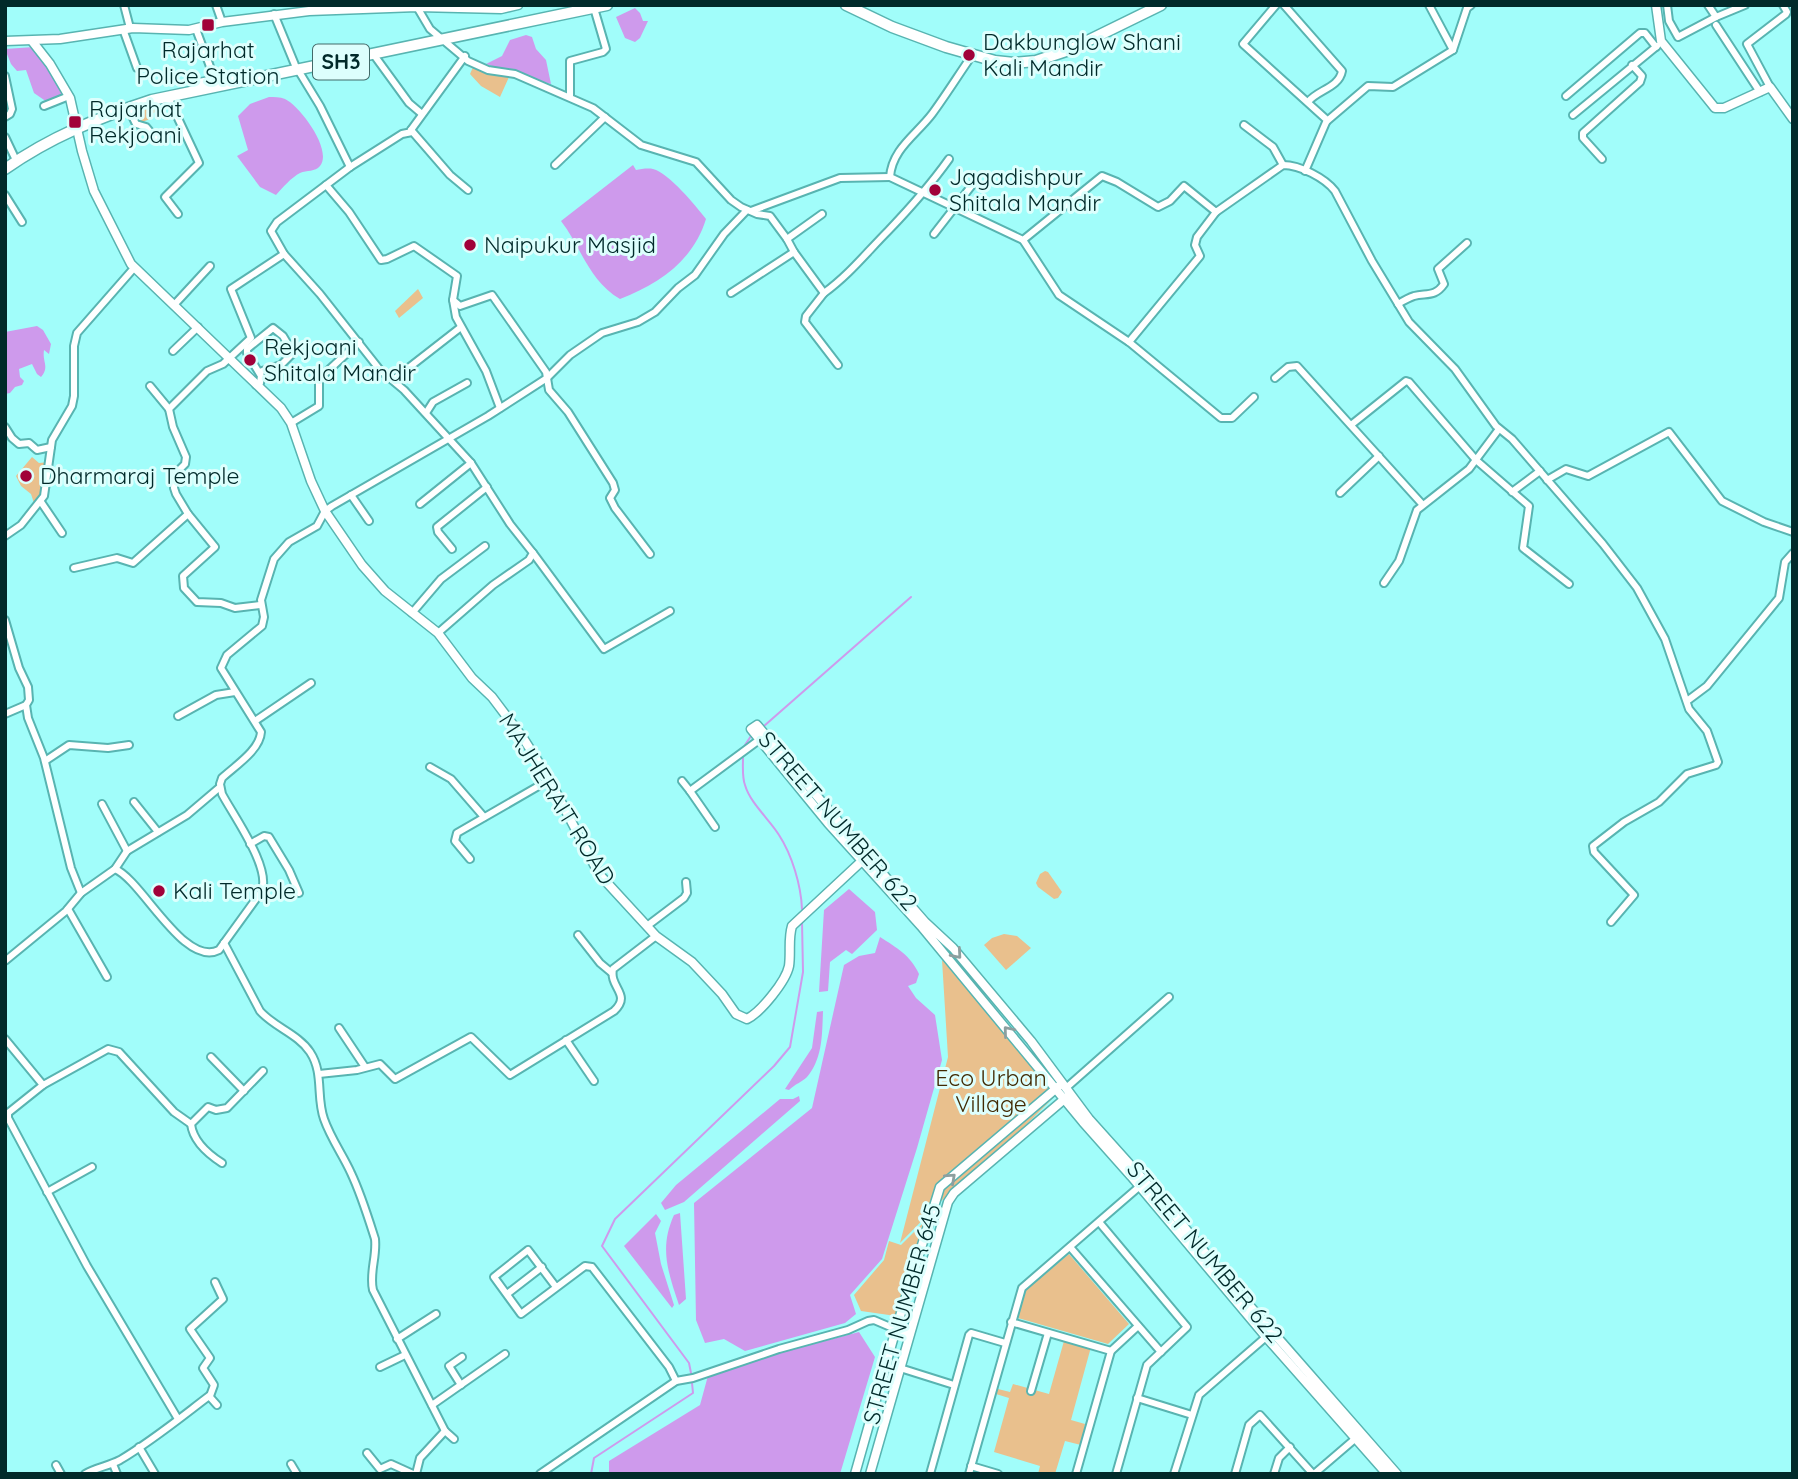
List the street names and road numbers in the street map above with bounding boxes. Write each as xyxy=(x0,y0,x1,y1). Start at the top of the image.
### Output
road number: SH3 xyxy=(313,44,369,80)
street label: MAJHERAIT ROAD xyxy=(493,708,622,890)
street label: STREET NUMBER 622 xyxy=(753,725,924,916)
street label: STREET NUMBER 622 xyxy=(1121,1155,1290,1348)
street label: STREET NUMBER 645 xyxy=(856,1200,947,1427)

